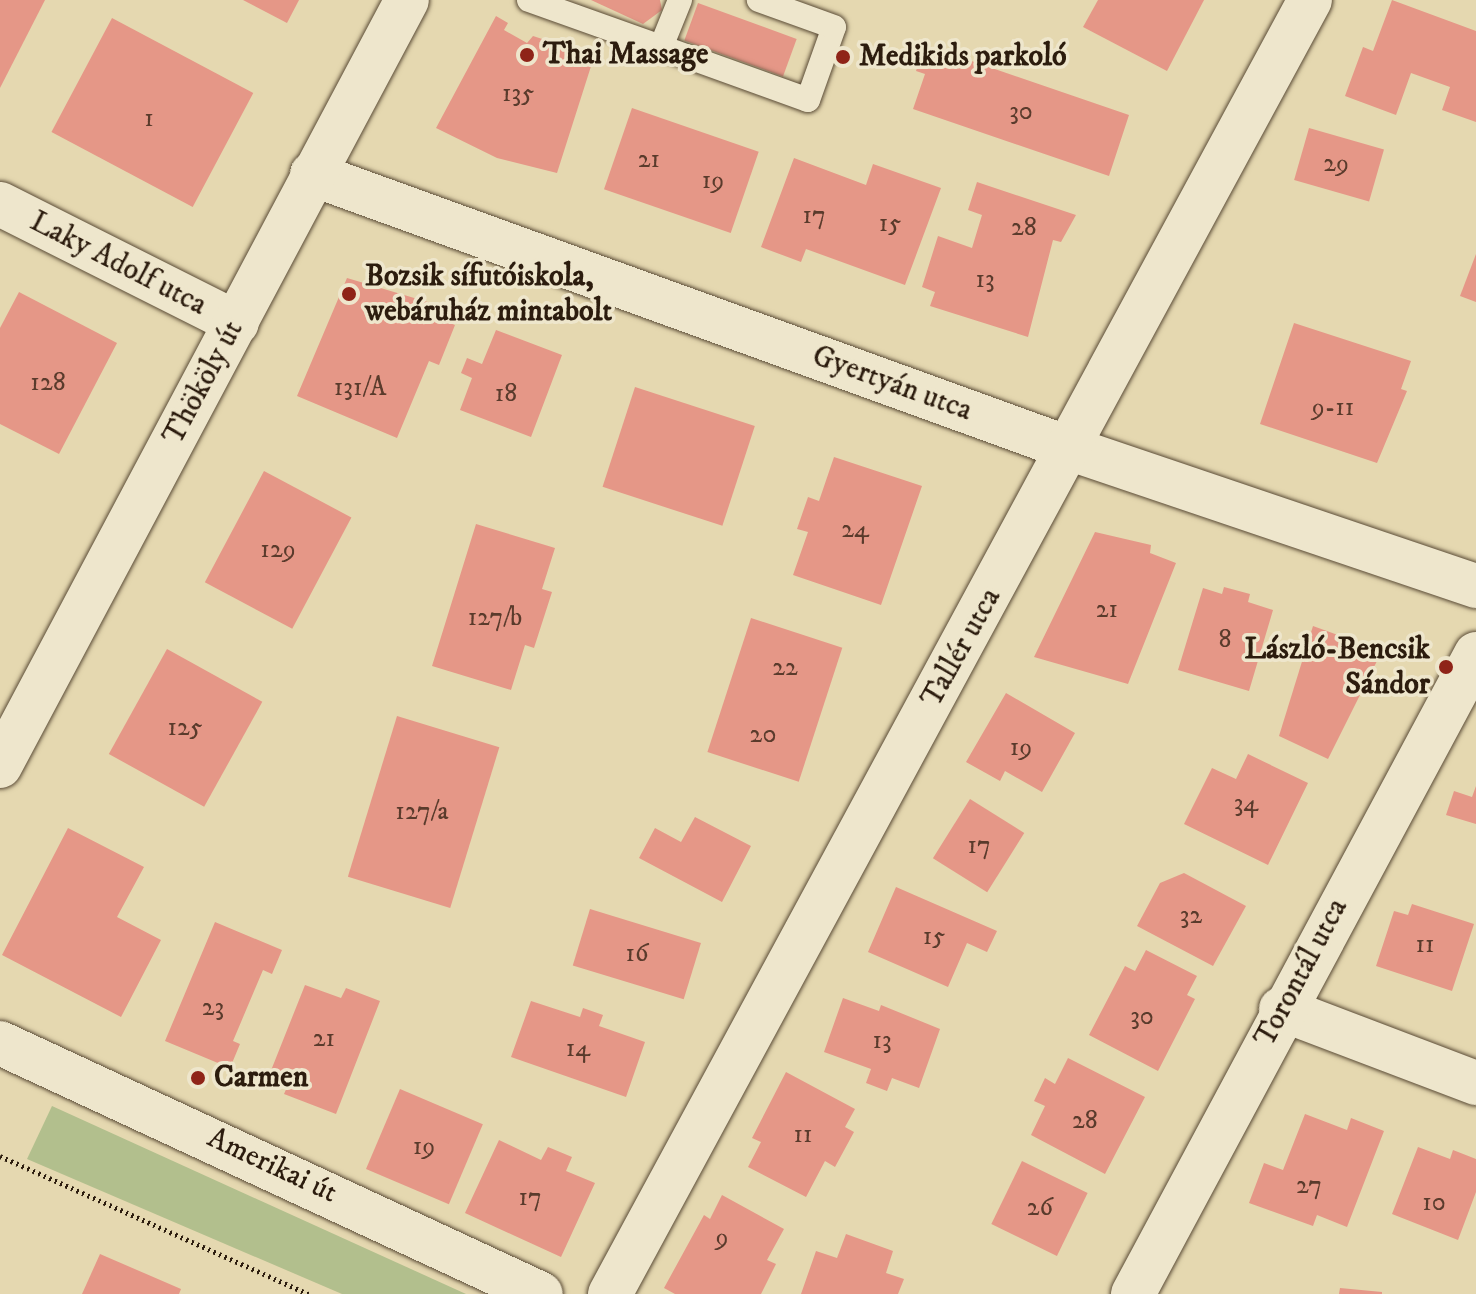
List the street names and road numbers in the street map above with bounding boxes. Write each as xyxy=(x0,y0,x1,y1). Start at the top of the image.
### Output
street label: Laky Adolf utca xyxy=(24,204,212,324)
street label: Thököly út xyxy=(156,315,252,451)
street label: Gyertyán utca xyxy=(807,338,977,430)
street label: Tallér utca xyxy=(915,582,1009,714)
street label: Torontál utca xyxy=(1248,893,1356,1053)
street label: Amerikai út xyxy=(202,1120,342,1212)

